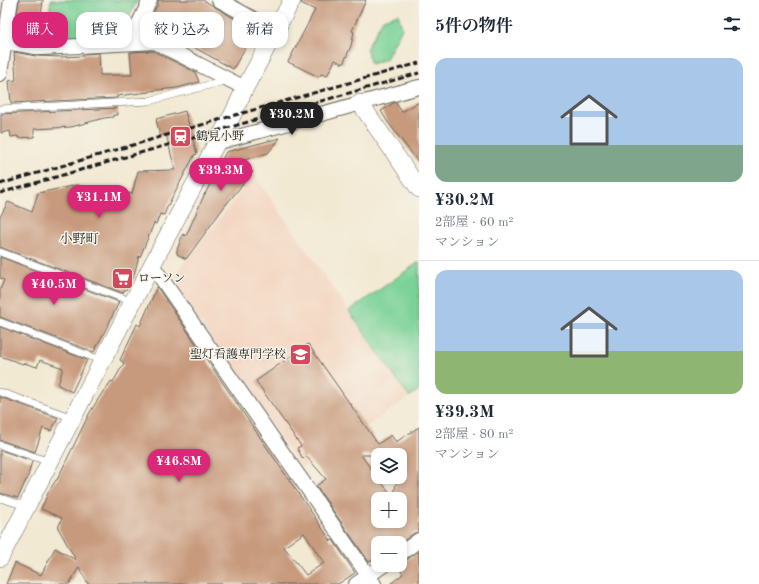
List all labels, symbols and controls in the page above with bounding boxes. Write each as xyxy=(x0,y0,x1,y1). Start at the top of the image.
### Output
chip: 購入 xyxy=(12,12,68,48)
chip: 賃貸 xyxy=(76,12,132,48)
chip: 絞り込み xyxy=(140,12,224,48)
chip: 新着 xyxy=(232,12,288,48)
icon: filters xyxy=(721,13,743,35)
text: 5件の物件 xyxy=(435,18,513,35)
icon: home xyxy=(553,84,625,156)
pin: ¥30.2M xyxy=(259,102,325,136)
text: ¥30.2M xyxy=(269,108,315,121)
station icon: 鶴見小野 xyxy=(167,123,193,149)
place label: 鶴見小野 xyxy=(196,129,244,143)
pin: ¥39.3M xyxy=(188,158,254,192)
text: ¥39.3M xyxy=(198,164,244,177)
pin: ¥31.1M xyxy=(66,185,132,219)
text: ¥31.1M xyxy=(76,191,122,204)
text: ¥30.2M xyxy=(435,192,494,209)
text: 2部屋 · 60 m² xyxy=(435,216,513,229)
district label: 小野町 xyxy=(59,232,99,246)
text: マンション xyxy=(435,236,499,249)
supermarket icon: ローソン xyxy=(109,265,135,291)
pin: ¥40.5M xyxy=(21,272,87,306)
place label: ローソン xyxy=(138,273,186,285)
text: ¥40.5M xyxy=(31,278,77,291)
icon: home xyxy=(553,296,625,368)
school or university icon: 聖灯看護専門学校 xyxy=(288,341,314,367)
place label: 聖灯看護専門学校 xyxy=(190,347,286,361)
text: ¥39.3M xyxy=(435,404,494,421)
text: 2部屋 · 80 m² xyxy=(435,428,513,441)
map controls xyxy=(371,448,407,572)
button: layers xyxy=(371,448,407,484)
text: マンション xyxy=(435,448,499,461)
pin: ¥46.8M xyxy=(146,449,212,483)
text: ¥46.8M xyxy=(156,455,202,468)
button: + xyxy=(371,492,407,528)
button: − xyxy=(371,536,407,572)

